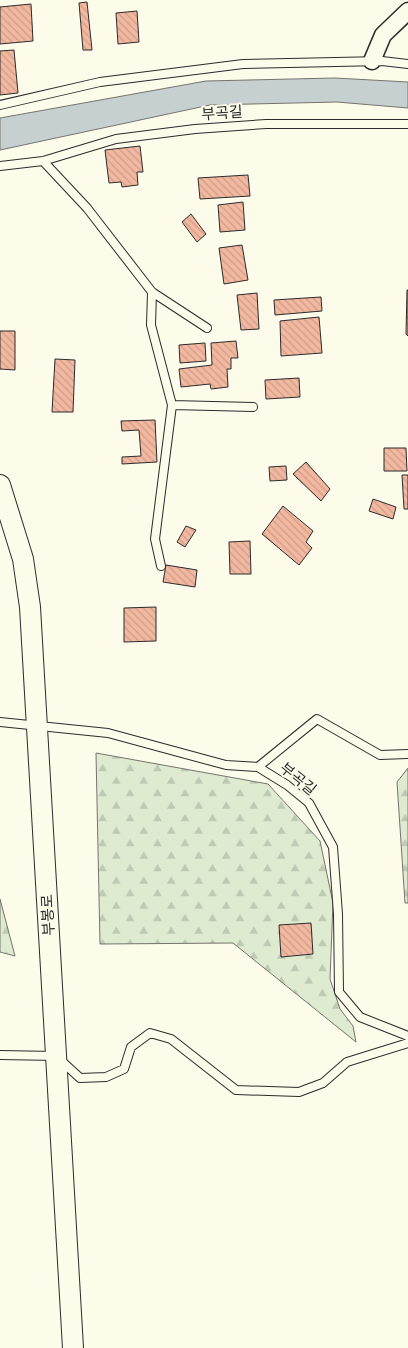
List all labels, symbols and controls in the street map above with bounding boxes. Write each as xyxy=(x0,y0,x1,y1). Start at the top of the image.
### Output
street label: 부곡길 xyxy=(201,102,243,123)
street label: 부곡길 xyxy=(276,758,320,799)
street label: 부봉로 xyxy=(37,894,58,936)

